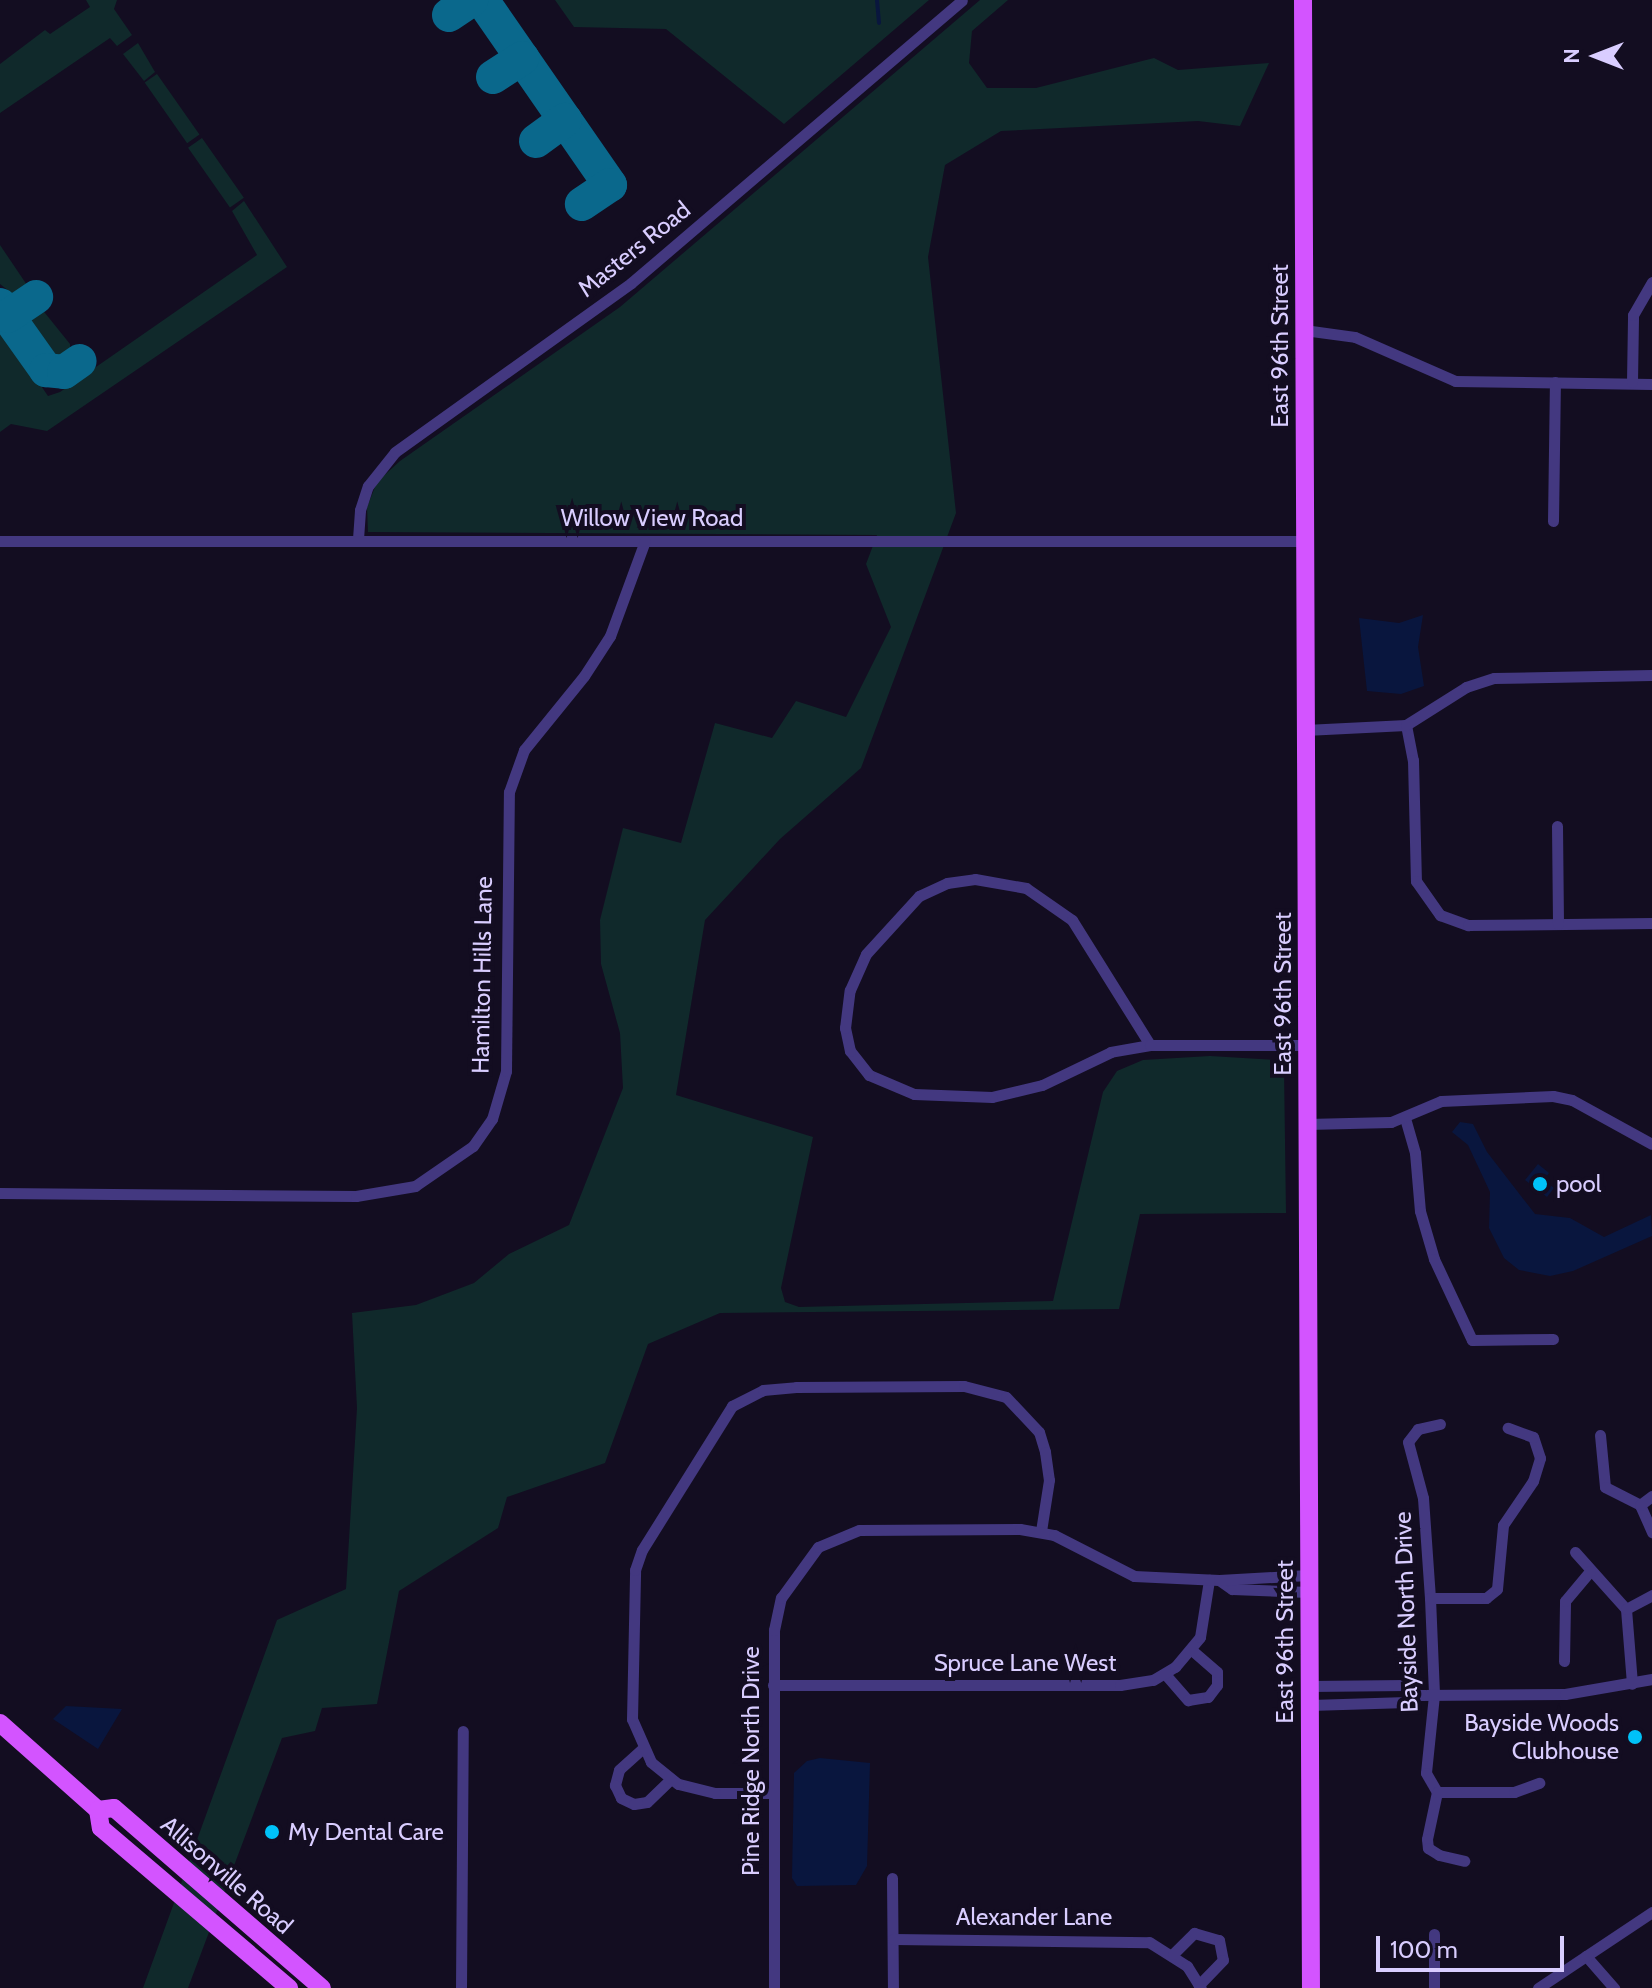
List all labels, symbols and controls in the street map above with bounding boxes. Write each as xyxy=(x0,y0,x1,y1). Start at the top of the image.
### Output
north arrow xyxy=(1556,16,1636,96)
text: N xyxy=(1558,48,1585,64)
street label: Masters Road xyxy=(572,195,696,303)
street label: East 96th Street xyxy=(1266,264,1294,428)
street label: Willow View Road xyxy=(561,504,743,532)
street label: Hamilton Hills Lane xyxy=(466,876,498,1074)
street label: East 96th Street xyxy=(1269,912,1297,1076)
place label: pool xyxy=(1556,1170,1601,1198)
marker: pool xyxy=(1531,1175,1549,1193)
street label: Bayside North Drive xyxy=(1388,1511,1424,1713)
street label: East 96th Street xyxy=(1271,1560,1299,1724)
street label: Pine Ridge North Drive xyxy=(737,1646,765,1876)
street label: Spruce Lane West xyxy=(934,1649,1116,1677)
place label: Bayside Woods Clubhouse xyxy=(1464,1709,1619,1765)
marker: Bayside Woods Clubhouse xyxy=(1626,1728,1644,1746)
street label: Allisonville Road xyxy=(155,1810,299,1940)
place label: My Dental Care xyxy=(288,1818,444,1846)
marker: My Dental Care xyxy=(263,1823,281,1841)
street label: Alexander Lane xyxy=(956,1903,1112,1931)
scale bar xyxy=(1380,1920,1568,1970)
text: 100 m xyxy=(1390,1935,1458,1964)

